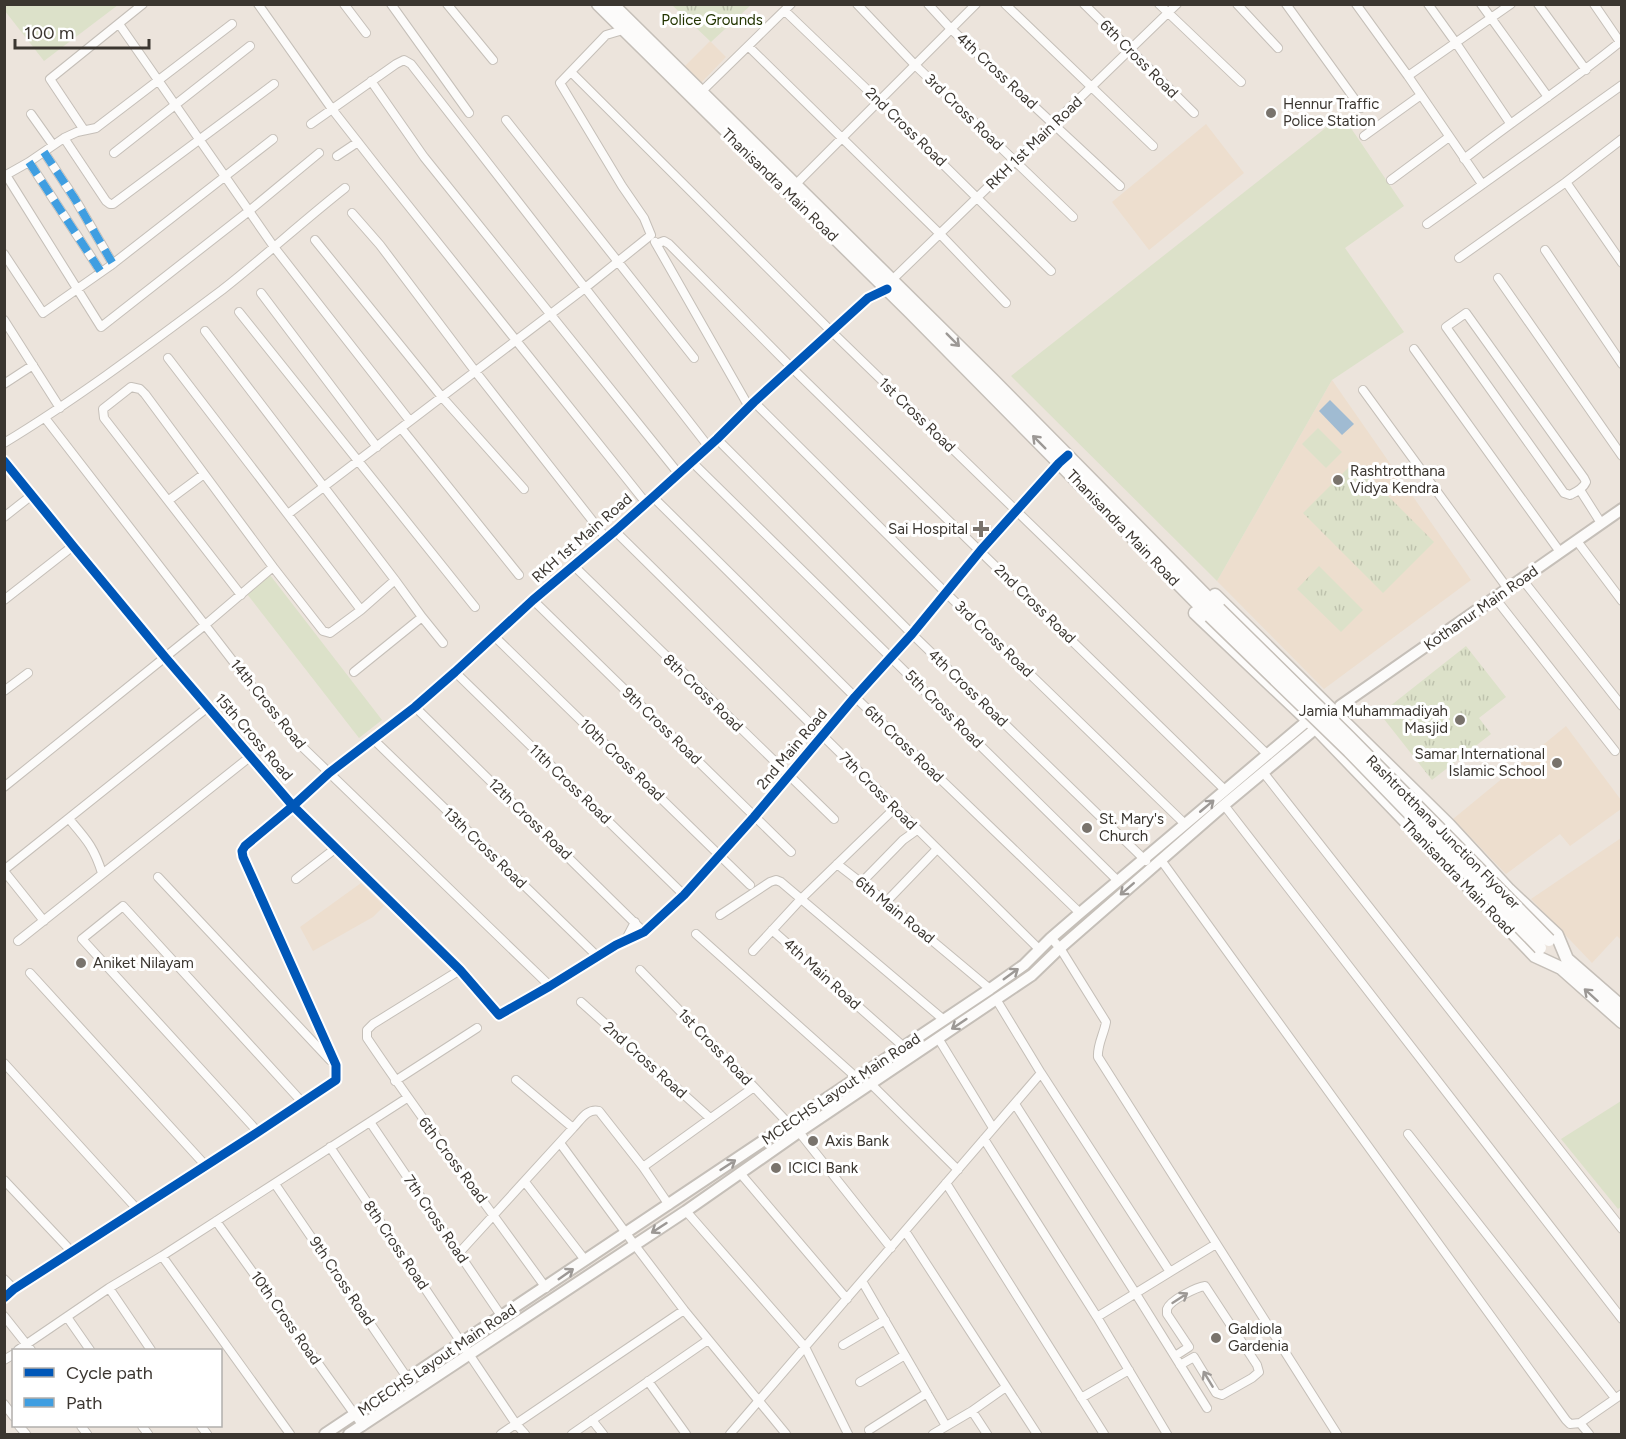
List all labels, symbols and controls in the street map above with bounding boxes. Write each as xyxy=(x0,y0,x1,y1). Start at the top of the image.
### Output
park label: Police Grounds xyxy=(661,11,763,29)
scale bar xyxy=(15,12,148,50)
street label: 6th Cross Road xyxy=(1096,16,1182,102)
text: 100 m xyxy=(24,22,74,44)
street label: 4th Cross Road xyxy=(953,29,1041,113)
street label: 3rd Cross Road xyxy=(921,70,1007,154)
street label: 2nd Cross Road xyxy=(862,84,950,170)
street label: RKH 1st Main Road xyxy=(982,93,1086,193)
place label: Hennur Traffic Police Station xyxy=(1283,95,1379,130)
marker: Hennur Traffic Police Station xyxy=(1264,106,1278,120)
street label: Thanisandra Main Road xyxy=(718,125,842,245)
one-way arrow xyxy=(945,333,960,348)
street label: 1st Cross Road xyxy=(875,374,959,456)
one-way arrow xyxy=(1031,435,1046,450)
place label: Rashtrotthana Vidya Kendra xyxy=(1350,462,1445,497)
street label: Thanisandra Main Road xyxy=(1063,466,1183,590)
marker: Rashtrotthana Vidya Kendra xyxy=(1331,473,1345,487)
street label: RKH 1st Main Road xyxy=(528,490,636,586)
place label: Sai Hospital xyxy=(888,520,968,538)
marker: Sai Hospital xyxy=(972,520,990,538)
street label: 2nd Cross Road xyxy=(991,561,1079,647)
street label: Kothanur Main Road xyxy=(1420,562,1542,654)
street label: 3rd Cross Road xyxy=(951,597,1037,681)
street label: 4th Cross Road xyxy=(924,645,1012,731)
street label: 8th Cross Road xyxy=(659,650,747,736)
street label: 14th Cross Road xyxy=(226,656,310,752)
street label: 5th Cross Road xyxy=(901,666,987,752)
street label: 9th Cross Road xyxy=(619,684,705,768)
street label: 15th Cross Road xyxy=(211,690,297,784)
street label: 6th Cross Road xyxy=(861,702,947,786)
place label: Jamia Muhammadiyah Masjid xyxy=(1299,702,1448,737)
street label: 2nd Main Road xyxy=(753,705,831,793)
marker: Jamia Muhammadiyah Masjid xyxy=(1453,713,1467,727)
street label: 10th Cross Road xyxy=(576,715,668,805)
street label: 11th Cross Road xyxy=(525,740,615,828)
place label: Samar International Islamic School xyxy=(1414,745,1545,780)
street label: 7th Cross Road xyxy=(835,748,921,834)
street label: Rashtrotthana Junction Flyover xyxy=(1362,751,1524,913)
marker: Samar International Islamic School xyxy=(1550,756,1564,770)
street label: 12th Cross Road xyxy=(484,775,576,863)
one-way arrow xyxy=(1199,799,1215,812)
street label: 13th Cross Road xyxy=(440,804,530,892)
place label: St. Mary's Church xyxy=(1099,810,1164,845)
street label: Thanisandra Main Road xyxy=(1398,815,1518,939)
marker: St. Mary's Church xyxy=(1080,821,1094,835)
street label: 6th Main Road xyxy=(852,873,938,947)
one-way arrow xyxy=(1120,882,1135,896)
street label: 4th Main Road xyxy=(780,935,864,1013)
place label: Aniket Nilayam xyxy=(93,954,194,972)
marker: Aniket Nilayam xyxy=(74,956,88,970)
one-way arrow xyxy=(1003,968,1019,980)
one-way arrow xyxy=(1584,988,1599,1002)
street label: 1st Cross Road xyxy=(674,1005,756,1089)
street label: 2nd Cross Road xyxy=(600,1018,690,1102)
one-way arrow xyxy=(951,1018,968,1030)
street label: MCECHS Layout Main Road xyxy=(758,1029,924,1149)
street label: 6th Cross Road xyxy=(415,1113,491,1207)
place label: Axis Bank xyxy=(825,1132,890,1150)
marker: Axis Bank xyxy=(806,1134,820,1148)
one-way arrow xyxy=(719,1159,736,1171)
place label: ICICI Bank xyxy=(788,1159,859,1177)
marker: ICICI Bank xyxy=(769,1161,783,1175)
street label: 7th Cross Road xyxy=(400,1171,472,1267)
street label: 8th Cross Road xyxy=(360,1197,432,1293)
one-way arrow xyxy=(651,1223,668,1235)
street label: 9th Cross Road xyxy=(306,1233,378,1329)
street label: 10th Cross Road xyxy=(247,1268,325,1368)
one-way arrow xyxy=(557,1268,573,1280)
one-way arrow xyxy=(1171,1291,1188,1303)
street label: MCECHS Layout Main Road xyxy=(354,1300,520,1420)
place label: Galdiola Gardenia xyxy=(1228,1320,1289,1355)
marker: Galdiola Gardenia xyxy=(1209,1331,1223,1345)
legend xyxy=(12,1349,222,1427)
text: Cycle path xyxy=(66,1362,153,1384)
one-way arrow xyxy=(1202,1371,1214,1388)
text: Path xyxy=(66,1392,102,1414)

